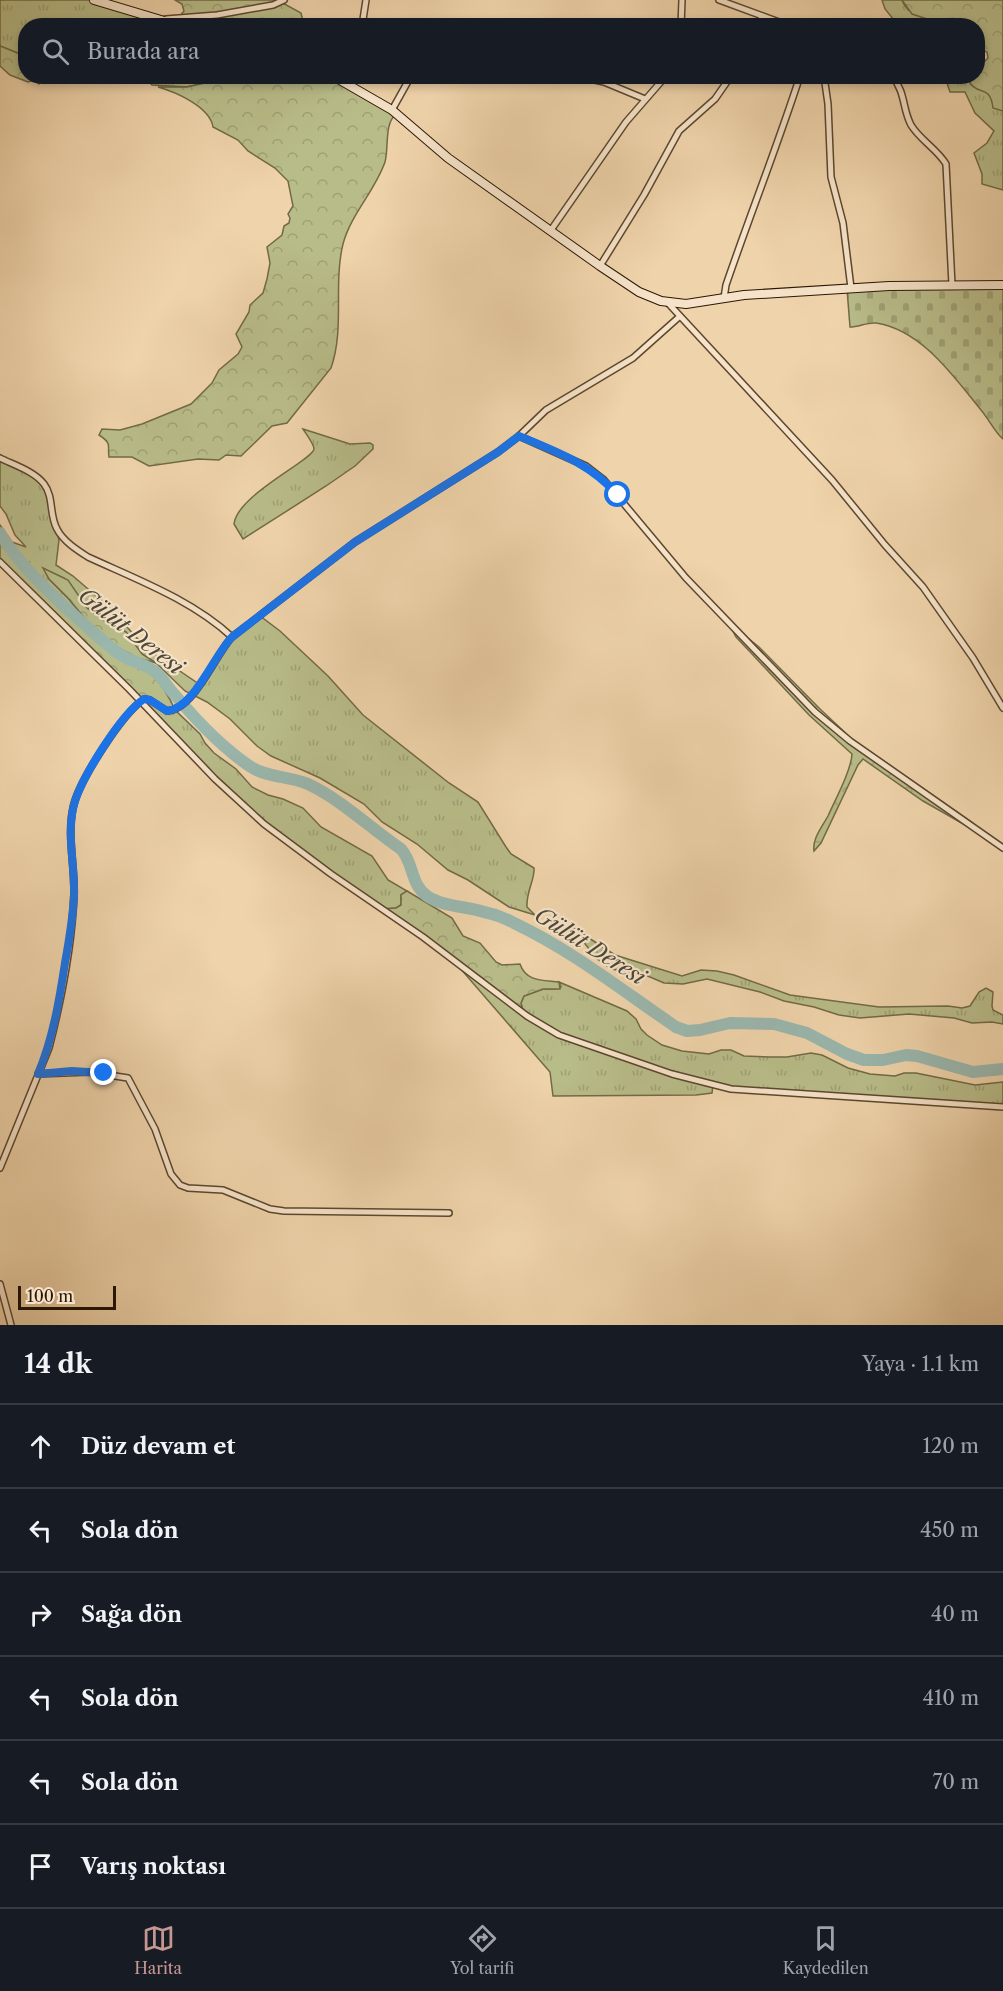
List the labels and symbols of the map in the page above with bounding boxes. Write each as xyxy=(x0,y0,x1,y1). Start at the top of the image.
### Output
route start xyxy=(604,481,630,507)
water label: Gülüt Deresi xyxy=(73,582,190,681)
water label: Gülüt Deresi xyxy=(529,901,651,991)
route end xyxy=(90,1059,116,1085)
scale bar xyxy=(18,1283,116,1310)

